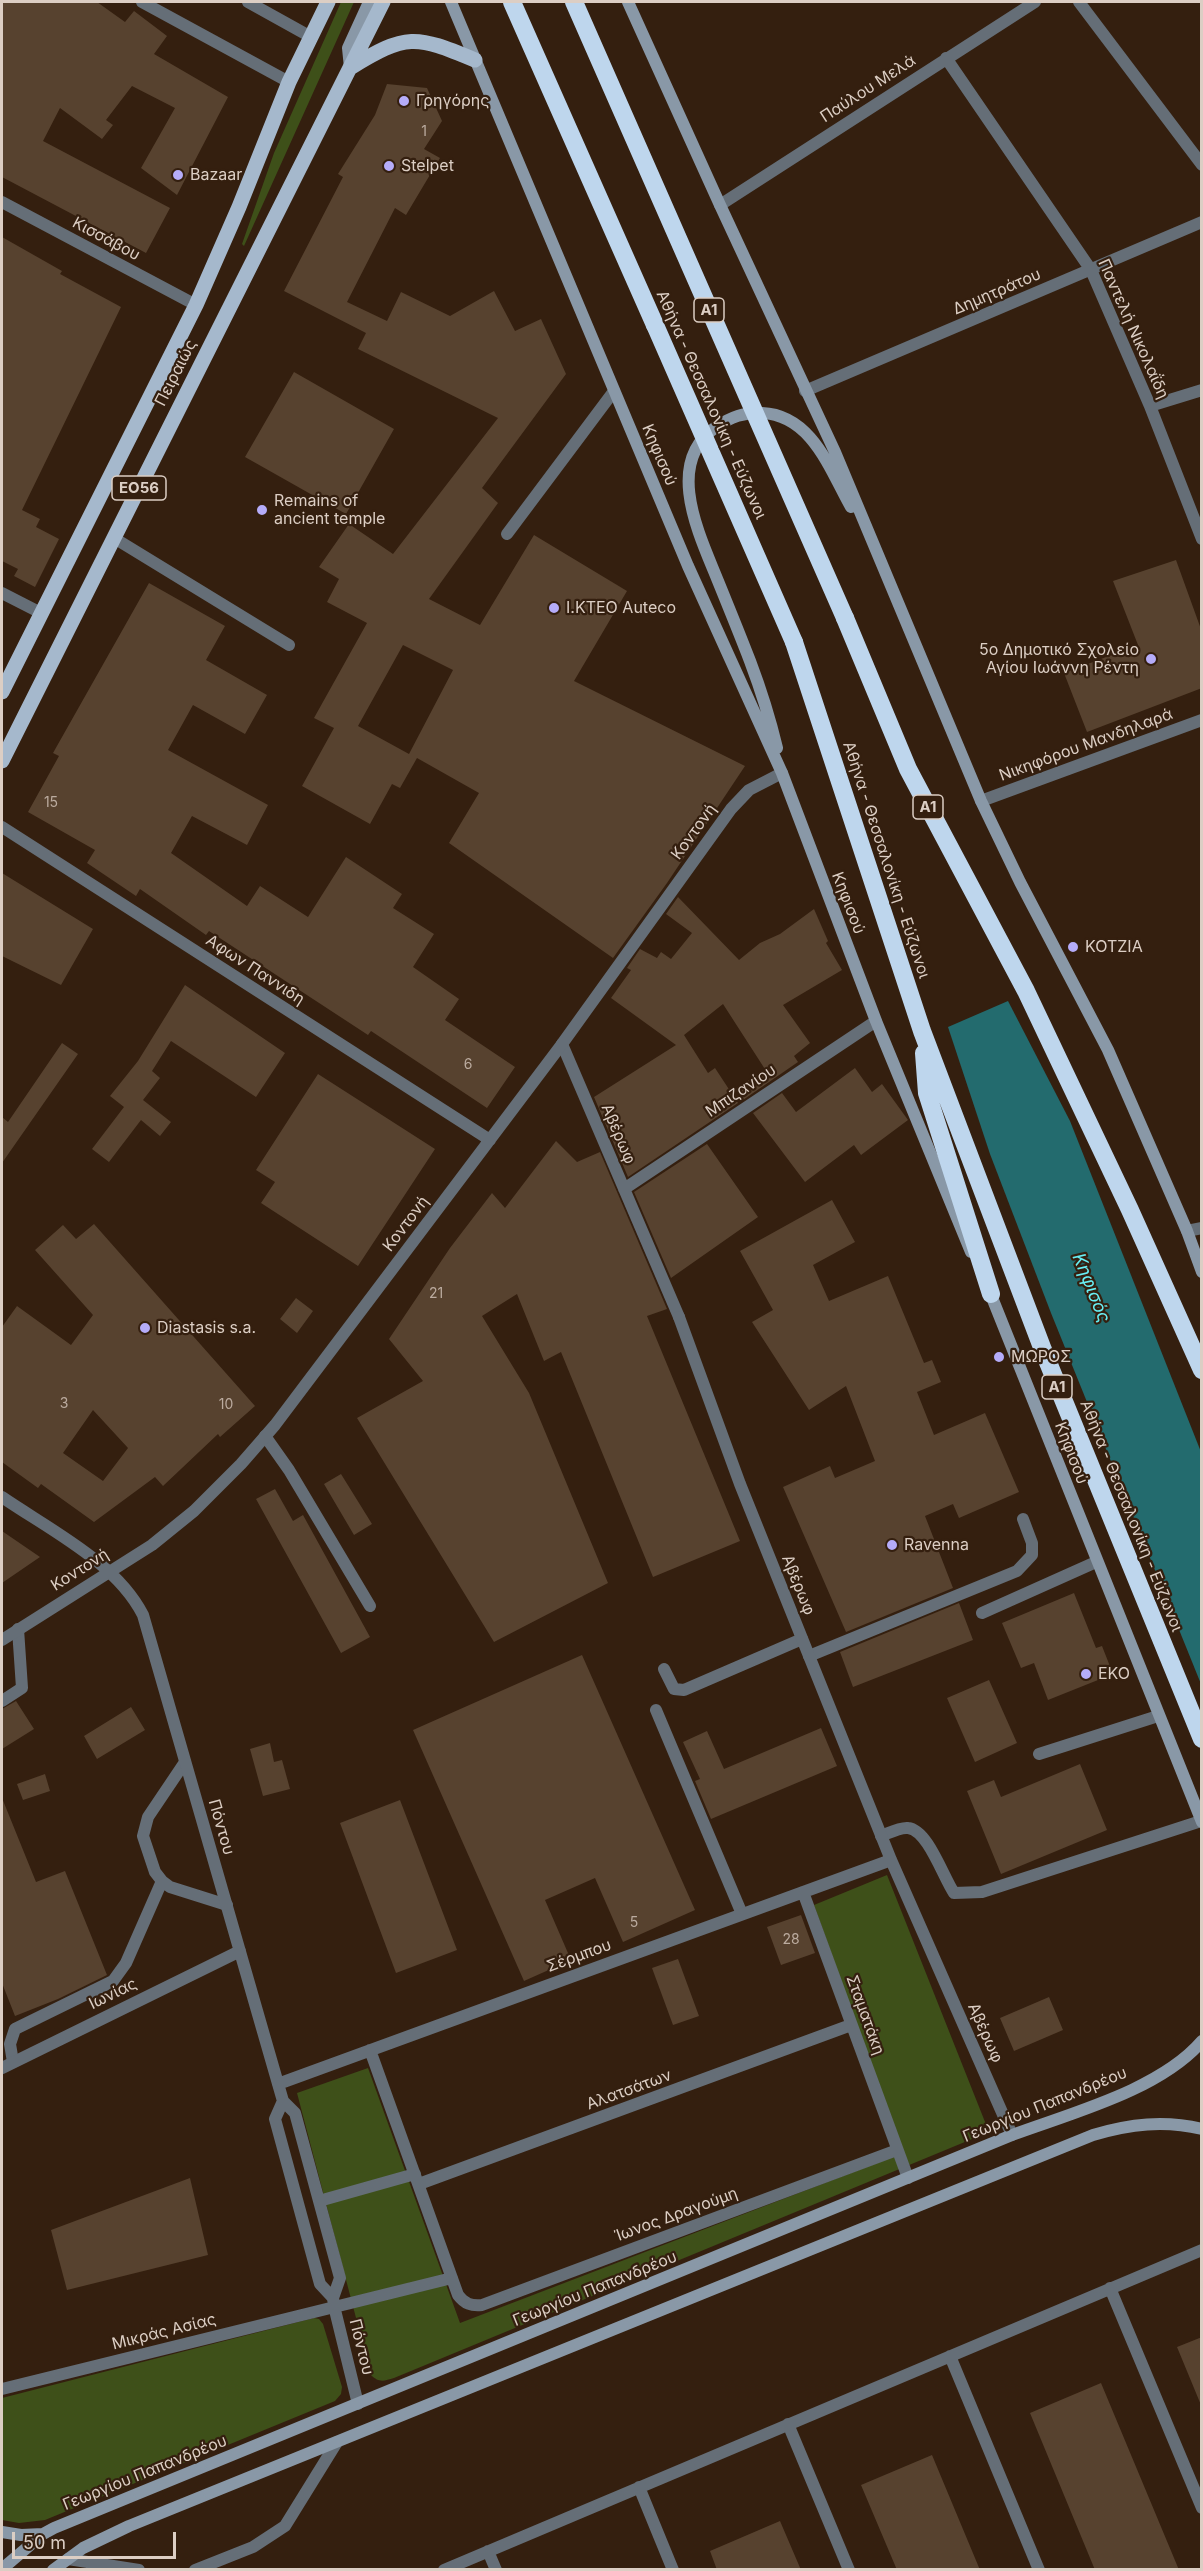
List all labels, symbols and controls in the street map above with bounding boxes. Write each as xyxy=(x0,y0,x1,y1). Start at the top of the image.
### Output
street label: Παύλου Μελά xyxy=(817,51,919,127)
place label: Γρηγόρης xyxy=(416,91,489,111)
marker: Γρηγόρης xyxy=(397,94,411,108)
house number: 1 xyxy=(421,124,427,140)
place label: Stelpet xyxy=(401,156,454,176)
marker: Stelpet xyxy=(382,159,396,173)
place label: Bazaar xyxy=(190,165,242,185)
marker: Bazaar xyxy=(171,168,185,182)
street label: Κισσάβου xyxy=(69,213,143,265)
street label: Παντελή Νικολαΐδη xyxy=(1094,256,1172,402)
street label: Δημητράτου xyxy=(950,265,1044,319)
street label: Αθήνα - Θεσσαλονίκη - Εύζωνοι xyxy=(652,288,770,522)
road number: Α1 xyxy=(694,298,724,322)
street label: Πειραιώς xyxy=(151,337,201,409)
street label: Κηφισού xyxy=(637,421,681,489)
road number: ΕΟ56 xyxy=(112,476,166,500)
place label: Remains of ancient temple xyxy=(274,491,385,529)
marker: Remains of ancient temple xyxy=(255,503,269,517)
place label: Ι.ΚΤΕΟ Auteco xyxy=(566,598,676,618)
marker: Ι.ΚΤΕΟ Auteco xyxy=(547,601,561,615)
place label: 5ο Δημοτικό Σχολείο Αγίου Ιωάννη Ρέντη xyxy=(979,640,1139,678)
marker: 5ο Δημοτικό Σχολείο Αγίου Ιωάννη Ρέντη xyxy=(1144,652,1158,666)
street label: Νικηφόρου Μανδηλαρά xyxy=(997,705,1175,785)
street label: Αθήνα - Θεσσαλονίκη - Εύζωνοι xyxy=(839,739,933,981)
house number: 15 xyxy=(44,795,58,811)
road number: Α1 xyxy=(913,795,943,819)
street label: Κοντονή xyxy=(667,800,721,864)
street label: Κηφισού xyxy=(827,869,869,937)
street label: Αφων Παννιδη xyxy=(202,931,308,1009)
place label: ΚΟΤΖΙΑ xyxy=(1085,937,1143,957)
marker: ΚΟΤΖΙΑ xyxy=(1066,940,1080,954)
house number: 6 xyxy=(464,1057,472,1073)
street label: Μπιζανίου xyxy=(702,1061,780,1121)
street label: Αβέρωφ xyxy=(597,1101,639,1167)
street label: Κοντονή xyxy=(379,1193,433,1255)
water label: Κηφισός xyxy=(1067,1250,1115,1326)
house number: 21 xyxy=(429,1286,443,1302)
place label: Diastasis s.a. xyxy=(157,1318,256,1338)
marker: Diastasis s.a. xyxy=(138,1321,152,1335)
place label: ΜΩΡΟΣ xyxy=(1011,1347,1071,1367)
marker: ΜΩΡΟΣ xyxy=(992,1350,1006,1364)
road number: Α1 xyxy=(1042,1375,1072,1399)
house number: 3 xyxy=(60,1396,68,1412)
house number: 10 xyxy=(219,1397,233,1413)
street label: Αθήνα - Θεσσαλονίκη - Εύζωνοι xyxy=(1076,1397,1186,1635)
street label: Κηφισού xyxy=(1050,1419,1092,1487)
place label: Ravenna xyxy=(904,1535,969,1555)
marker: Ravenna xyxy=(885,1538,899,1552)
street label: Κοντονή xyxy=(48,1545,112,1595)
street label: Αβέρωφ xyxy=(777,1552,819,1618)
place label: EKO xyxy=(1098,1664,1130,1684)
marker: EKO xyxy=(1079,1667,1093,1681)
street label: Πόντου xyxy=(204,1797,238,1857)
house number: 5 xyxy=(630,1915,638,1931)
house number: 28 xyxy=(782,1932,800,1948)
street label: Σέρμπου xyxy=(544,1935,614,1977)
street label: Σταματάκη xyxy=(842,1973,888,2057)
street label: Ιωνίας xyxy=(86,1974,140,2014)
street label: Αβέρωφ xyxy=(963,2000,1007,2066)
street label: Γεωργίου Παπανδρέου xyxy=(960,2063,1130,2147)
street label: Αλατσάτων xyxy=(584,2066,674,2114)
street label: Ίωνος Δραγούμη xyxy=(612,2184,740,2246)
street label: Γεωργίου Παπανδρέου xyxy=(510,2247,680,2331)
street label: Μικράς Ασίας xyxy=(110,2310,218,2354)
street label: Πόντου xyxy=(345,2317,377,2377)
street label: Γεωργίου Παπανδρέου xyxy=(60,2431,230,2515)
scale bar xyxy=(15,2520,178,2558)
text: 50 m xyxy=(23,2532,66,2553)

